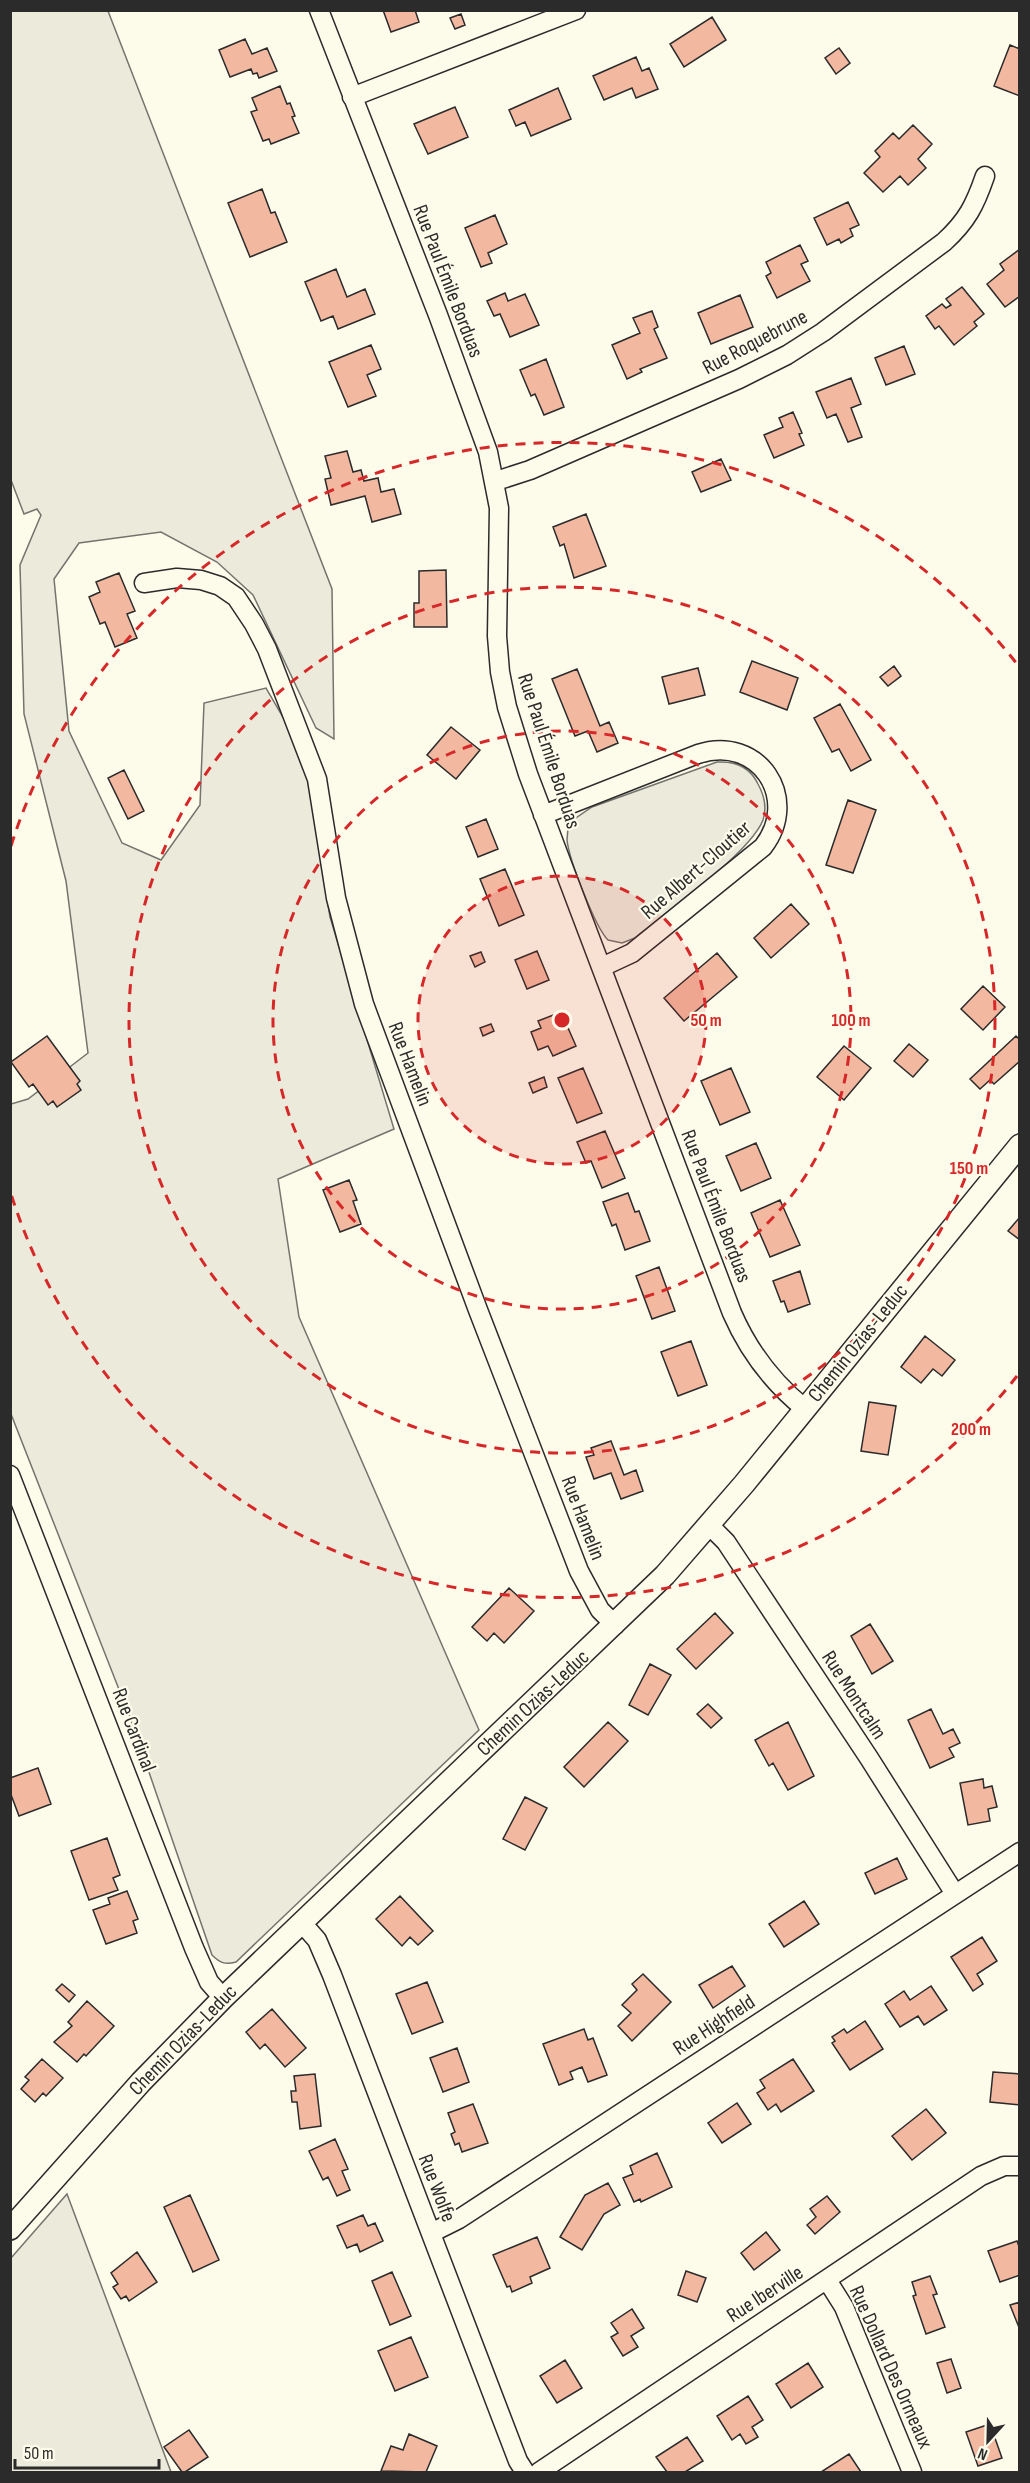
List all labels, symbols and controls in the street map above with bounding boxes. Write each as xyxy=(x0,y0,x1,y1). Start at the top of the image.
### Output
street label: Rue Paul Émile Borduas xyxy=(407,201,489,361)
street label: Rue Roquebrune xyxy=(698,304,812,380)
street label: Rue Paul Émile Borduas xyxy=(512,670,586,832)
street label: Rue Albert-Cloutier xyxy=(636,816,756,924)
centre of rings xyxy=(552,1010,572,1030)
text: 50 m xyxy=(690,1010,722,1031)
text: 100 m xyxy=(832,1010,871,1031)
street label: Rue Hamelin xyxy=(383,1018,437,1110)
street label: Rue Paul Émile Borduas xyxy=(675,1126,757,1286)
text: 150 m xyxy=(950,1158,988,1179)
street label: Chemin Ozias-Leduc xyxy=(803,1279,913,1407)
text: 200 m xyxy=(951,1419,991,1440)
street label: Rue Hamelin xyxy=(556,1472,610,1564)
street label: Chemin Ozias-Leduc xyxy=(472,1645,594,1761)
street label: Rue Montcalm xyxy=(816,1646,892,1744)
street label: Rue Cardinal xyxy=(107,1685,161,1775)
street label: Chemin Ozias-Leduc xyxy=(124,1979,242,2101)
street label: Rue Highfield xyxy=(668,1989,760,2061)
street label: Rue Wolfe xyxy=(413,2151,461,2225)
street label: Rue Iberville xyxy=(722,2260,808,2328)
street label: Rue Dollard Des Ormeaux xyxy=(844,2282,938,2452)
north arrow xyxy=(958,2411,1018,2471)
scale bar xyxy=(15,2432,159,2470)
text: 50 m xyxy=(24,2443,54,2464)
text: N xyxy=(975,2443,990,2464)

